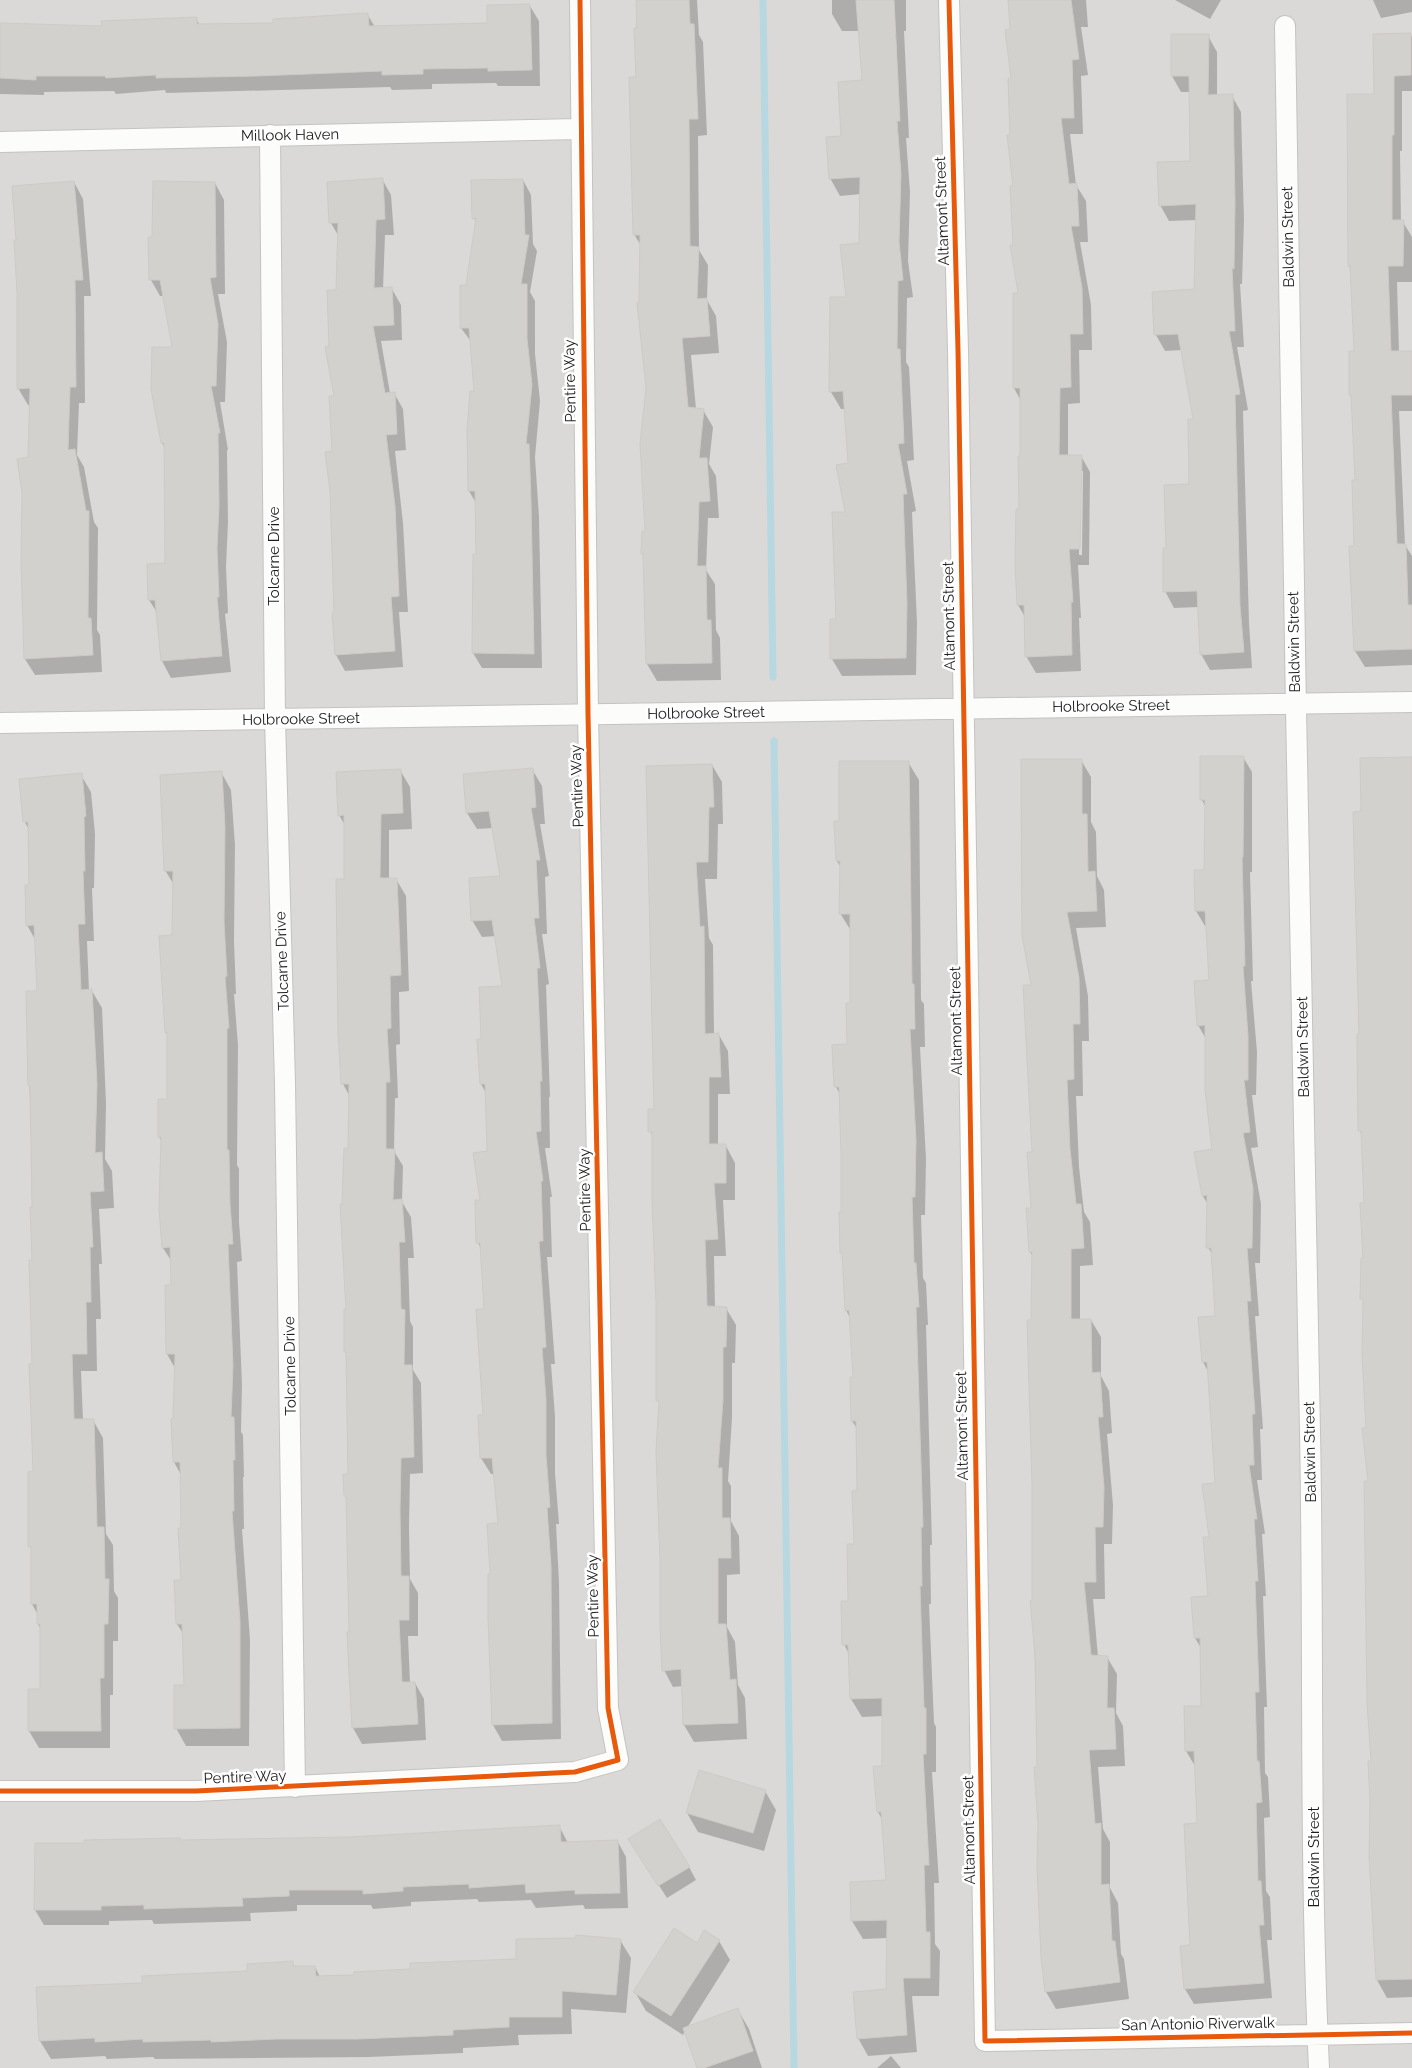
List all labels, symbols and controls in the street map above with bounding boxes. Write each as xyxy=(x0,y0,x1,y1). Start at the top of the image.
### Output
street label: Millook Haven xyxy=(241,125,339,145)
street label: Altamont Street xyxy=(931,156,953,266)
street label: Baldwin Street xyxy=(1278,186,1298,288)
street label: Pentire Way xyxy=(560,339,580,423)
street label: Tolcarne Drive xyxy=(265,506,283,606)
street label: Altamont Street xyxy=(939,561,959,671)
street label: Baldwin Street xyxy=(1284,591,1304,693)
street label: Holbrooke Street xyxy=(1052,696,1170,716)
street label: Holbrooke Street xyxy=(647,703,765,723)
street label: Holbrooke Street xyxy=(242,709,360,729)
street label: Pentire Way xyxy=(567,744,587,828)
street label: Tolcarne Drive xyxy=(271,911,293,1011)
street label: Altamont Street xyxy=(946,966,966,1076)
street label: Baldwin Street xyxy=(1293,996,1313,1098)
street label: Pentire Way xyxy=(575,1148,595,1232)
street label: Tolcarne Drive xyxy=(280,1316,300,1416)
street label: Altamont Street xyxy=(952,1371,972,1481)
street label: Baldwin Street xyxy=(1300,1401,1320,1503)
street label: Pentire Way xyxy=(583,1554,603,1638)
street label: Pentire Way xyxy=(203,1767,287,1787)
street label: Altamont Street xyxy=(959,1775,979,1885)
street label: Baldwin Street xyxy=(1305,1806,1323,1908)
street label: San Antonio Riverwalk xyxy=(1121,2014,1275,2034)

